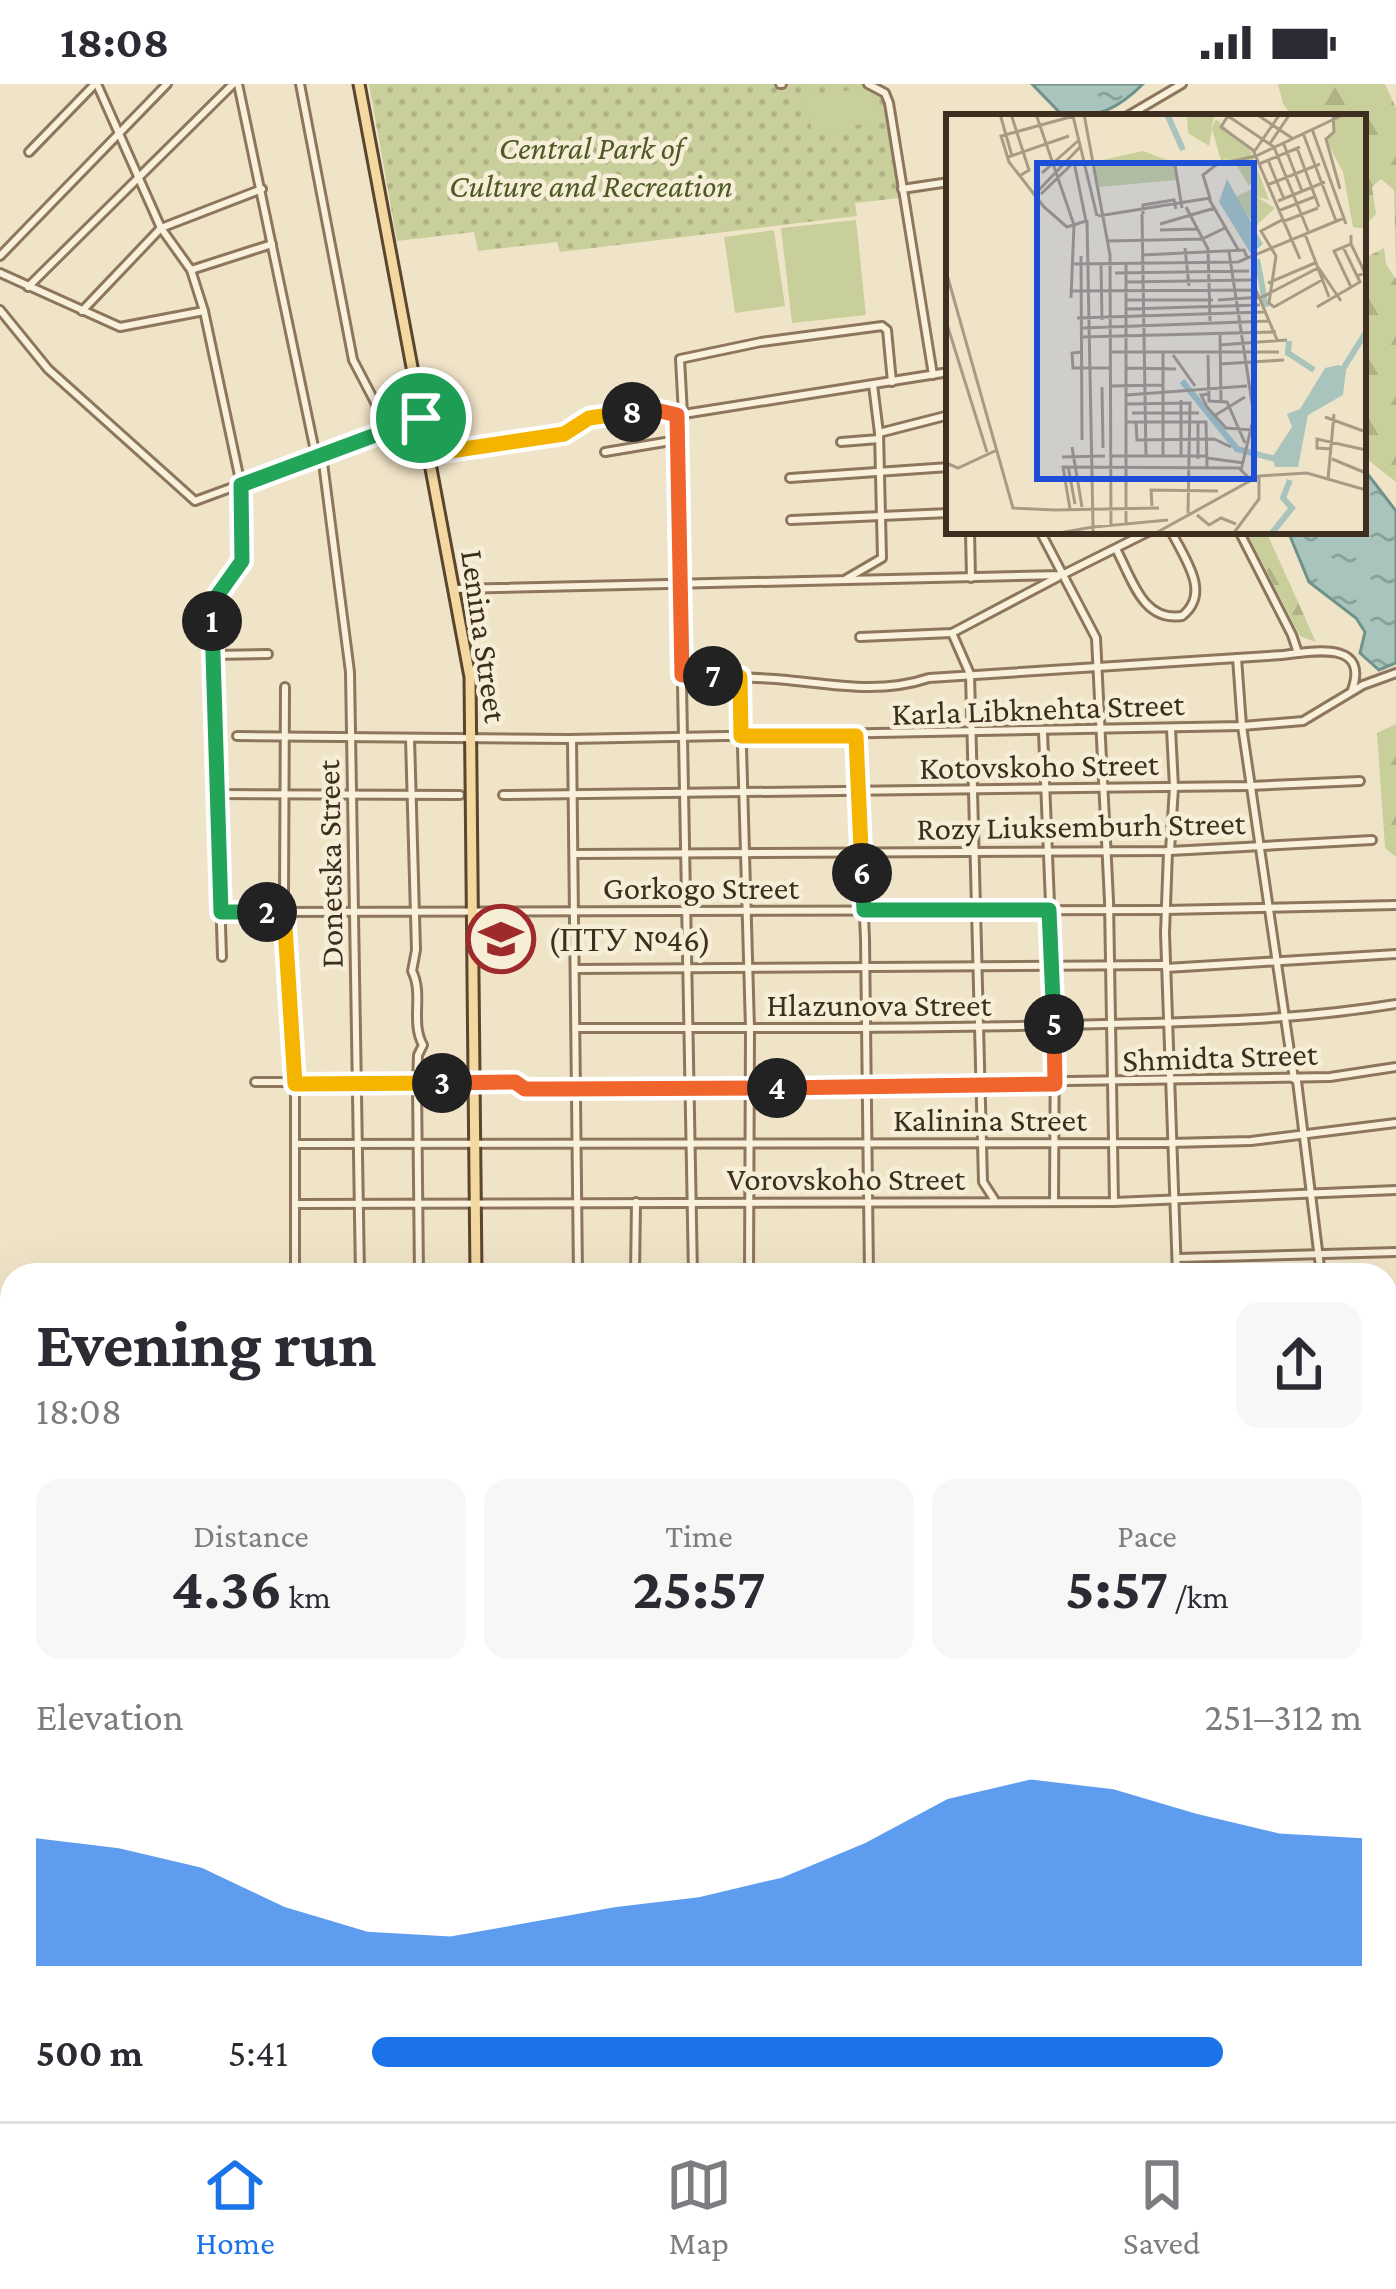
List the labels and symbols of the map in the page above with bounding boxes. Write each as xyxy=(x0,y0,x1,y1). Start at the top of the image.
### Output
inset map xyxy=(946,114,1366,534)
park label: Central Park of Culture and Recreation xyxy=(449,129,733,204)
pin xyxy=(370,367,472,469)
pin: 8 xyxy=(602,382,662,442)
street label: Lenina Street xyxy=(454,547,515,726)
pin: 1 xyxy=(182,591,242,651)
pin: 7 xyxy=(683,646,743,706)
street label: Karla Libknehta Street xyxy=(891,685,1186,732)
street label: Kotovskoho Street xyxy=(919,745,1160,786)
street label: Donetska Street xyxy=(309,758,350,969)
street label: Rozy Liuksemburh Street xyxy=(916,804,1247,847)
pin: 6 xyxy=(832,843,892,903)
street label: Gorkogo Street xyxy=(603,869,800,906)
pin: 2 xyxy=(237,882,297,942)
school or university icon: (ПТУ №46) xyxy=(466,904,536,974)
place label: (ПТУ №46) xyxy=(548,921,711,959)
street label: Hlazunova Street xyxy=(767,986,993,1023)
pin: 5 xyxy=(1024,994,1084,1054)
street label: Shmidta Street xyxy=(1122,1035,1319,1078)
pin: 3 xyxy=(412,1053,472,1113)
pin: 4 xyxy=(747,1058,807,1118)
street label: Kalinina Street xyxy=(893,1101,1088,1138)
street label: Vorovskoho Street xyxy=(727,1160,966,1197)

